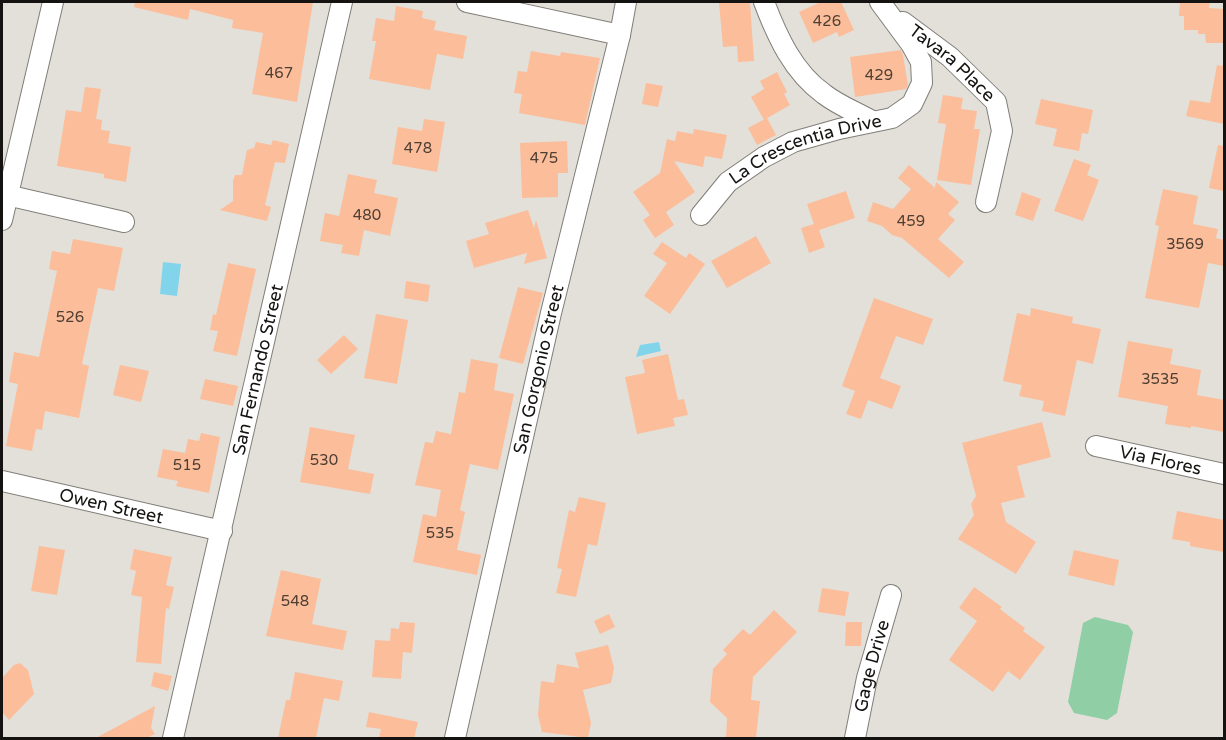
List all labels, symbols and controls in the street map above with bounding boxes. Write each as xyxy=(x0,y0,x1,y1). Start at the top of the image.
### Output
house number: 426 xyxy=(813,12,841,30)
street label: Tavara Place xyxy=(905,19,1000,106)
house number: 467 xyxy=(265,64,293,82)
house number: 429 xyxy=(865,66,893,84)
street label: La Crescentia Drive xyxy=(724,109,883,189)
house number: 478 xyxy=(404,139,432,157)
house number: 475 xyxy=(530,149,558,167)
house number: 480 xyxy=(353,206,381,224)
house number: 459 xyxy=(897,212,925,230)
house number: 3569 xyxy=(1166,235,1204,253)
street label: San Fernando Street xyxy=(227,282,288,457)
street label: San Gorgonio Street xyxy=(508,282,569,456)
house number: 526 xyxy=(56,308,84,326)
house number: 3535 xyxy=(1141,370,1179,388)
street label: Via Flores xyxy=(1117,440,1204,480)
house number: 530 xyxy=(310,451,338,469)
house number: 515 xyxy=(173,456,201,474)
street label: Owen Street xyxy=(57,483,166,528)
house number: 535 xyxy=(426,524,454,542)
house number: 548 xyxy=(281,592,309,610)
street label: Gage Drive xyxy=(849,617,894,714)

